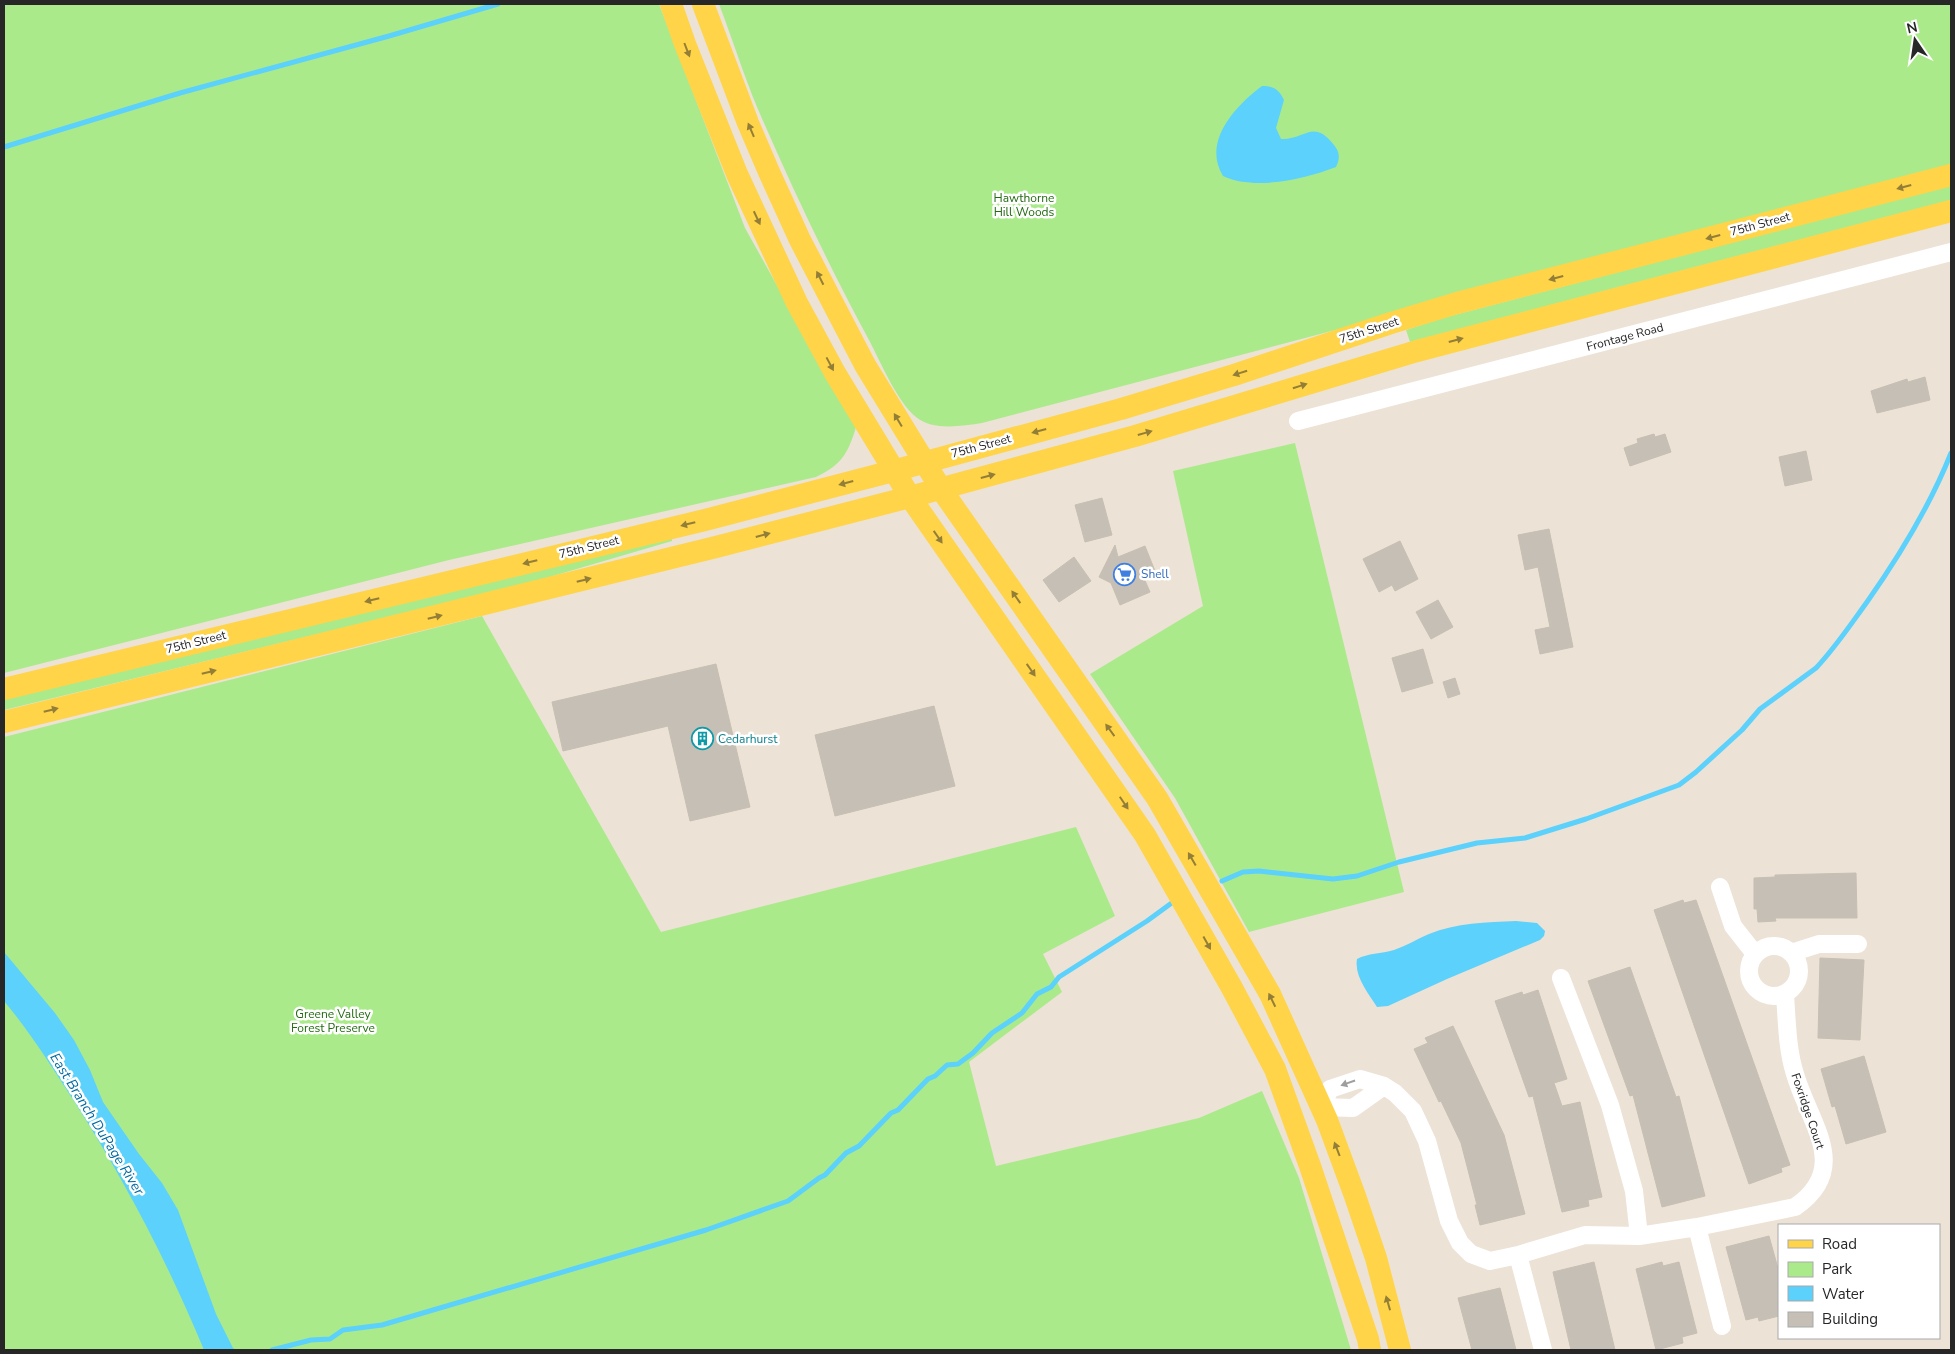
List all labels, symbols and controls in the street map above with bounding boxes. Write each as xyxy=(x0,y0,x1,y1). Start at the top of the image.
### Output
north arrow xyxy=(1890,15,1940,65)
text: N xyxy=(1905,17,1919,38)
one-way arrow xyxy=(683,43,691,58)
one-way arrow xyxy=(747,123,755,138)
one-way arrow xyxy=(1897,183,1912,191)
park label: Hawthorne Hill Woods xyxy=(994,190,1055,220)
street label: 75th Street xyxy=(1728,208,1792,240)
one-way arrow xyxy=(754,211,762,225)
one-way arrow xyxy=(1705,233,1720,241)
one-way arrow xyxy=(816,270,824,285)
one-way arrow xyxy=(1548,274,1563,282)
street label: 75th Street xyxy=(1337,313,1401,347)
street label: Frontage Road xyxy=(1585,319,1665,355)
one-way arrow xyxy=(1449,336,1464,344)
one-way arrow xyxy=(826,356,834,371)
one-way arrow xyxy=(1232,370,1247,378)
one-way arrow xyxy=(1293,381,1308,389)
one-way arrow xyxy=(894,413,903,426)
one-way arrow xyxy=(1032,427,1047,435)
one-way arrow xyxy=(1138,429,1153,437)
street label: 75th Street xyxy=(949,430,1013,462)
one-way arrow xyxy=(981,472,996,480)
one-way arrow xyxy=(838,479,853,487)
one-way arrow xyxy=(681,520,696,528)
one-way arrow xyxy=(933,530,943,544)
one-way arrow xyxy=(756,531,771,539)
street label: 75th Street xyxy=(557,532,621,562)
one-way arrow xyxy=(523,558,538,566)
supermarket icon: Shell xyxy=(1113,562,1137,586)
place label: Shell xyxy=(1141,566,1169,582)
one-way arrow xyxy=(577,576,592,584)
one-way arrow xyxy=(1011,591,1021,604)
one-way arrow xyxy=(365,596,380,604)
one-way arrow xyxy=(427,613,442,621)
street label: 75th Street xyxy=(164,627,228,657)
one-way arrow xyxy=(1026,664,1036,677)
one-way arrow xyxy=(202,668,217,676)
one-way arrow xyxy=(44,706,59,714)
one-way arrow xyxy=(1105,723,1115,737)
building icon: Cedarhurst xyxy=(690,727,714,751)
place label: Cedarhurst xyxy=(718,731,778,747)
one-way arrow xyxy=(1119,797,1129,810)
one-way arrow xyxy=(1188,852,1197,865)
one-way arrow xyxy=(1202,937,1211,950)
one-way arrow xyxy=(1268,993,1276,1007)
park label: Greene Valley Forest Preserve xyxy=(291,1006,375,1036)
water label: East Branch DuPage River xyxy=(45,1049,149,1199)
street label: Foxridge Court xyxy=(1787,1071,1829,1152)
one-way arrow xyxy=(1340,1080,1355,1088)
one-way arrow xyxy=(1333,1141,1341,1156)
legend xyxy=(1778,1224,1940,1339)
text: Road xyxy=(1822,1234,1857,1254)
text: Park xyxy=(1822,1259,1852,1279)
text: Water xyxy=(1822,1284,1865,1304)
one-way arrow xyxy=(1383,1296,1391,1311)
text: Building xyxy=(1822,1309,1878,1329)

